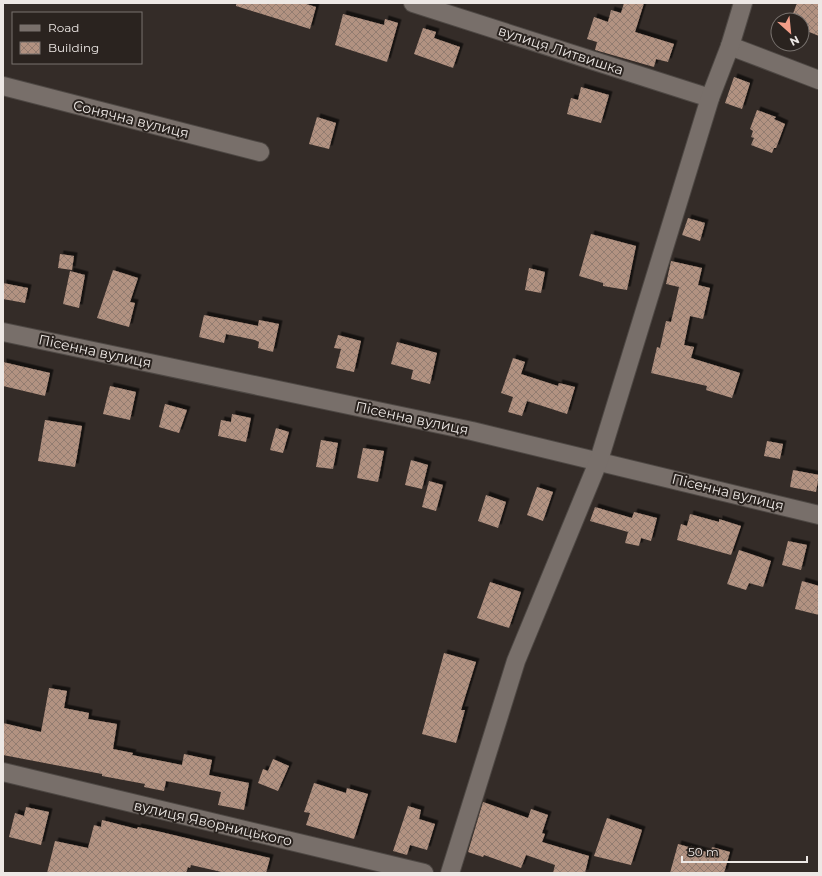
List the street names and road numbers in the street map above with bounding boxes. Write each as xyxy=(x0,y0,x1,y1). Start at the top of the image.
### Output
street label: вулиця Литвишка xyxy=(496,21,626,79)
street label: Сонячна вулиця xyxy=(71,96,191,142)
street label: Пісенна вулиця xyxy=(37,330,153,372)
street label: Пісенна вулиця xyxy=(354,397,470,439)
street label: Пісенна вулиця xyxy=(670,469,786,515)
street label: вулиця Яворницького xyxy=(132,796,294,850)

